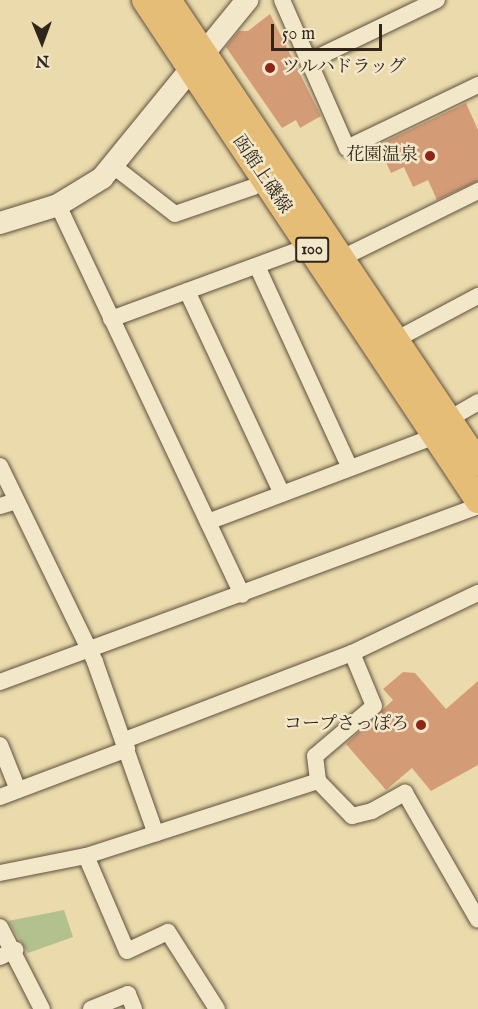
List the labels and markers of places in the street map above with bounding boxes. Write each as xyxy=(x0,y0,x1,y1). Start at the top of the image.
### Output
place label: ツルハドラッグ xyxy=(282,57,408,79)
marker: ツルハドラッグ xyxy=(263,61,277,75)
place label: 花園温泉 xyxy=(346,145,418,167)
marker: 花園温泉 xyxy=(423,149,437,163)
place label: コープさっぽろ xyxy=(283,714,409,736)
marker: コープさっぽろ xyxy=(414,718,428,732)

